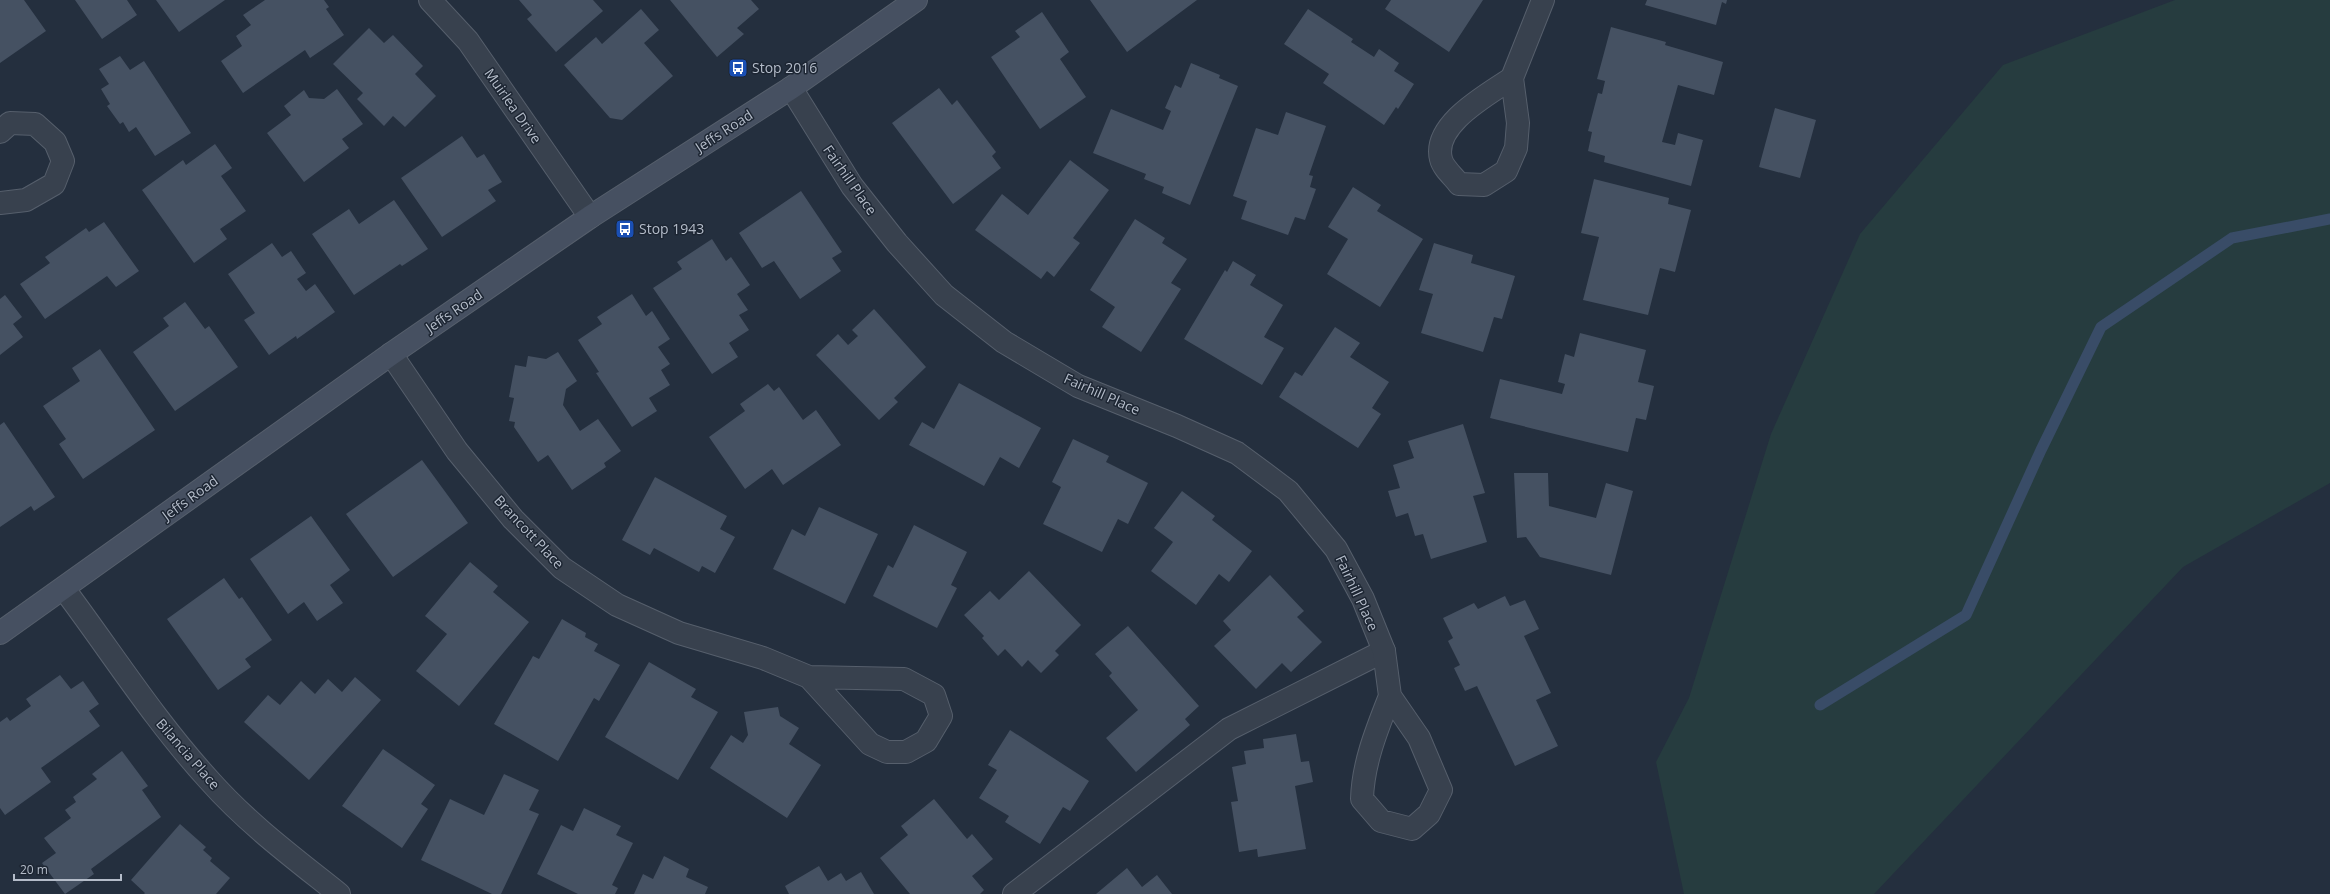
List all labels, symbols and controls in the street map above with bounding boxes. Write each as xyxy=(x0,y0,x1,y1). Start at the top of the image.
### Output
bus stop icon: Stop 2016 xyxy=(727,57,749,79)
place label: Stop 2016 xyxy=(752,58,817,77)
street label: Muirlea Drive xyxy=(481,64,546,147)
street label: Jeffs Road xyxy=(690,105,756,157)
street label: Fairhill Place xyxy=(819,141,882,219)
bus stop icon: Stop 1943 xyxy=(614,218,636,240)
place label: Stop 1943 xyxy=(639,219,704,238)
street label: Jeffs Road xyxy=(420,285,486,338)
street label: Fairhill Place xyxy=(1061,368,1143,419)
street label: Jeffs Road xyxy=(156,471,221,525)
street label: Brancott Place xyxy=(490,491,569,573)
street label: Fairhill Place xyxy=(1332,552,1383,634)
street label: Bilancia Place xyxy=(152,714,225,793)
scale bar xyxy=(14,856,121,882)
text: 20 m xyxy=(20,861,48,878)

